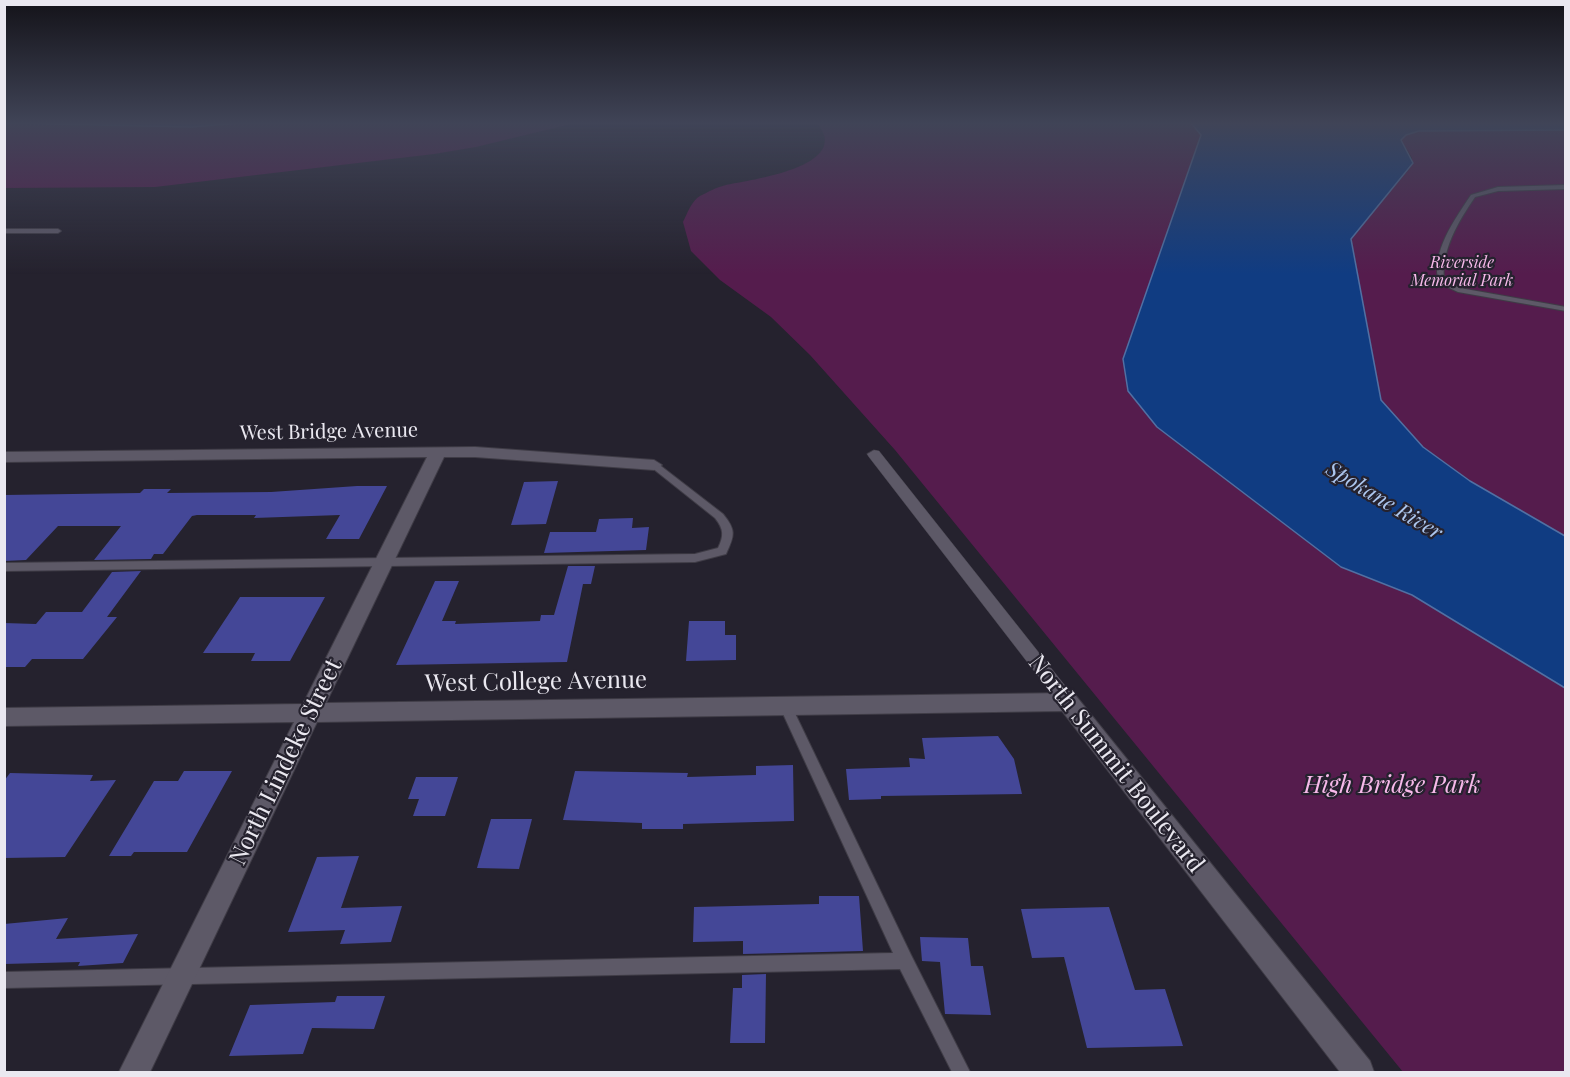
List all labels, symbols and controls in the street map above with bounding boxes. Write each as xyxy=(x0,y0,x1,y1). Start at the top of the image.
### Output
park label: Riverside Memorial Park xyxy=(1411,253,1513,291)
street label: West Bridge Avenue xyxy=(240,418,418,446)
water label: Spokane River xyxy=(1321,456,1447,546)
street label: North Summit Boulevard xyxy=(1022,649,1210,879)
street label: North Lindeke Street xyxy=(224,654,348,870)
street label: West College Avenue xyxy=(425,666,647,698)
park label: High Bridge Park xyxy=(1304,772,1480,800)

